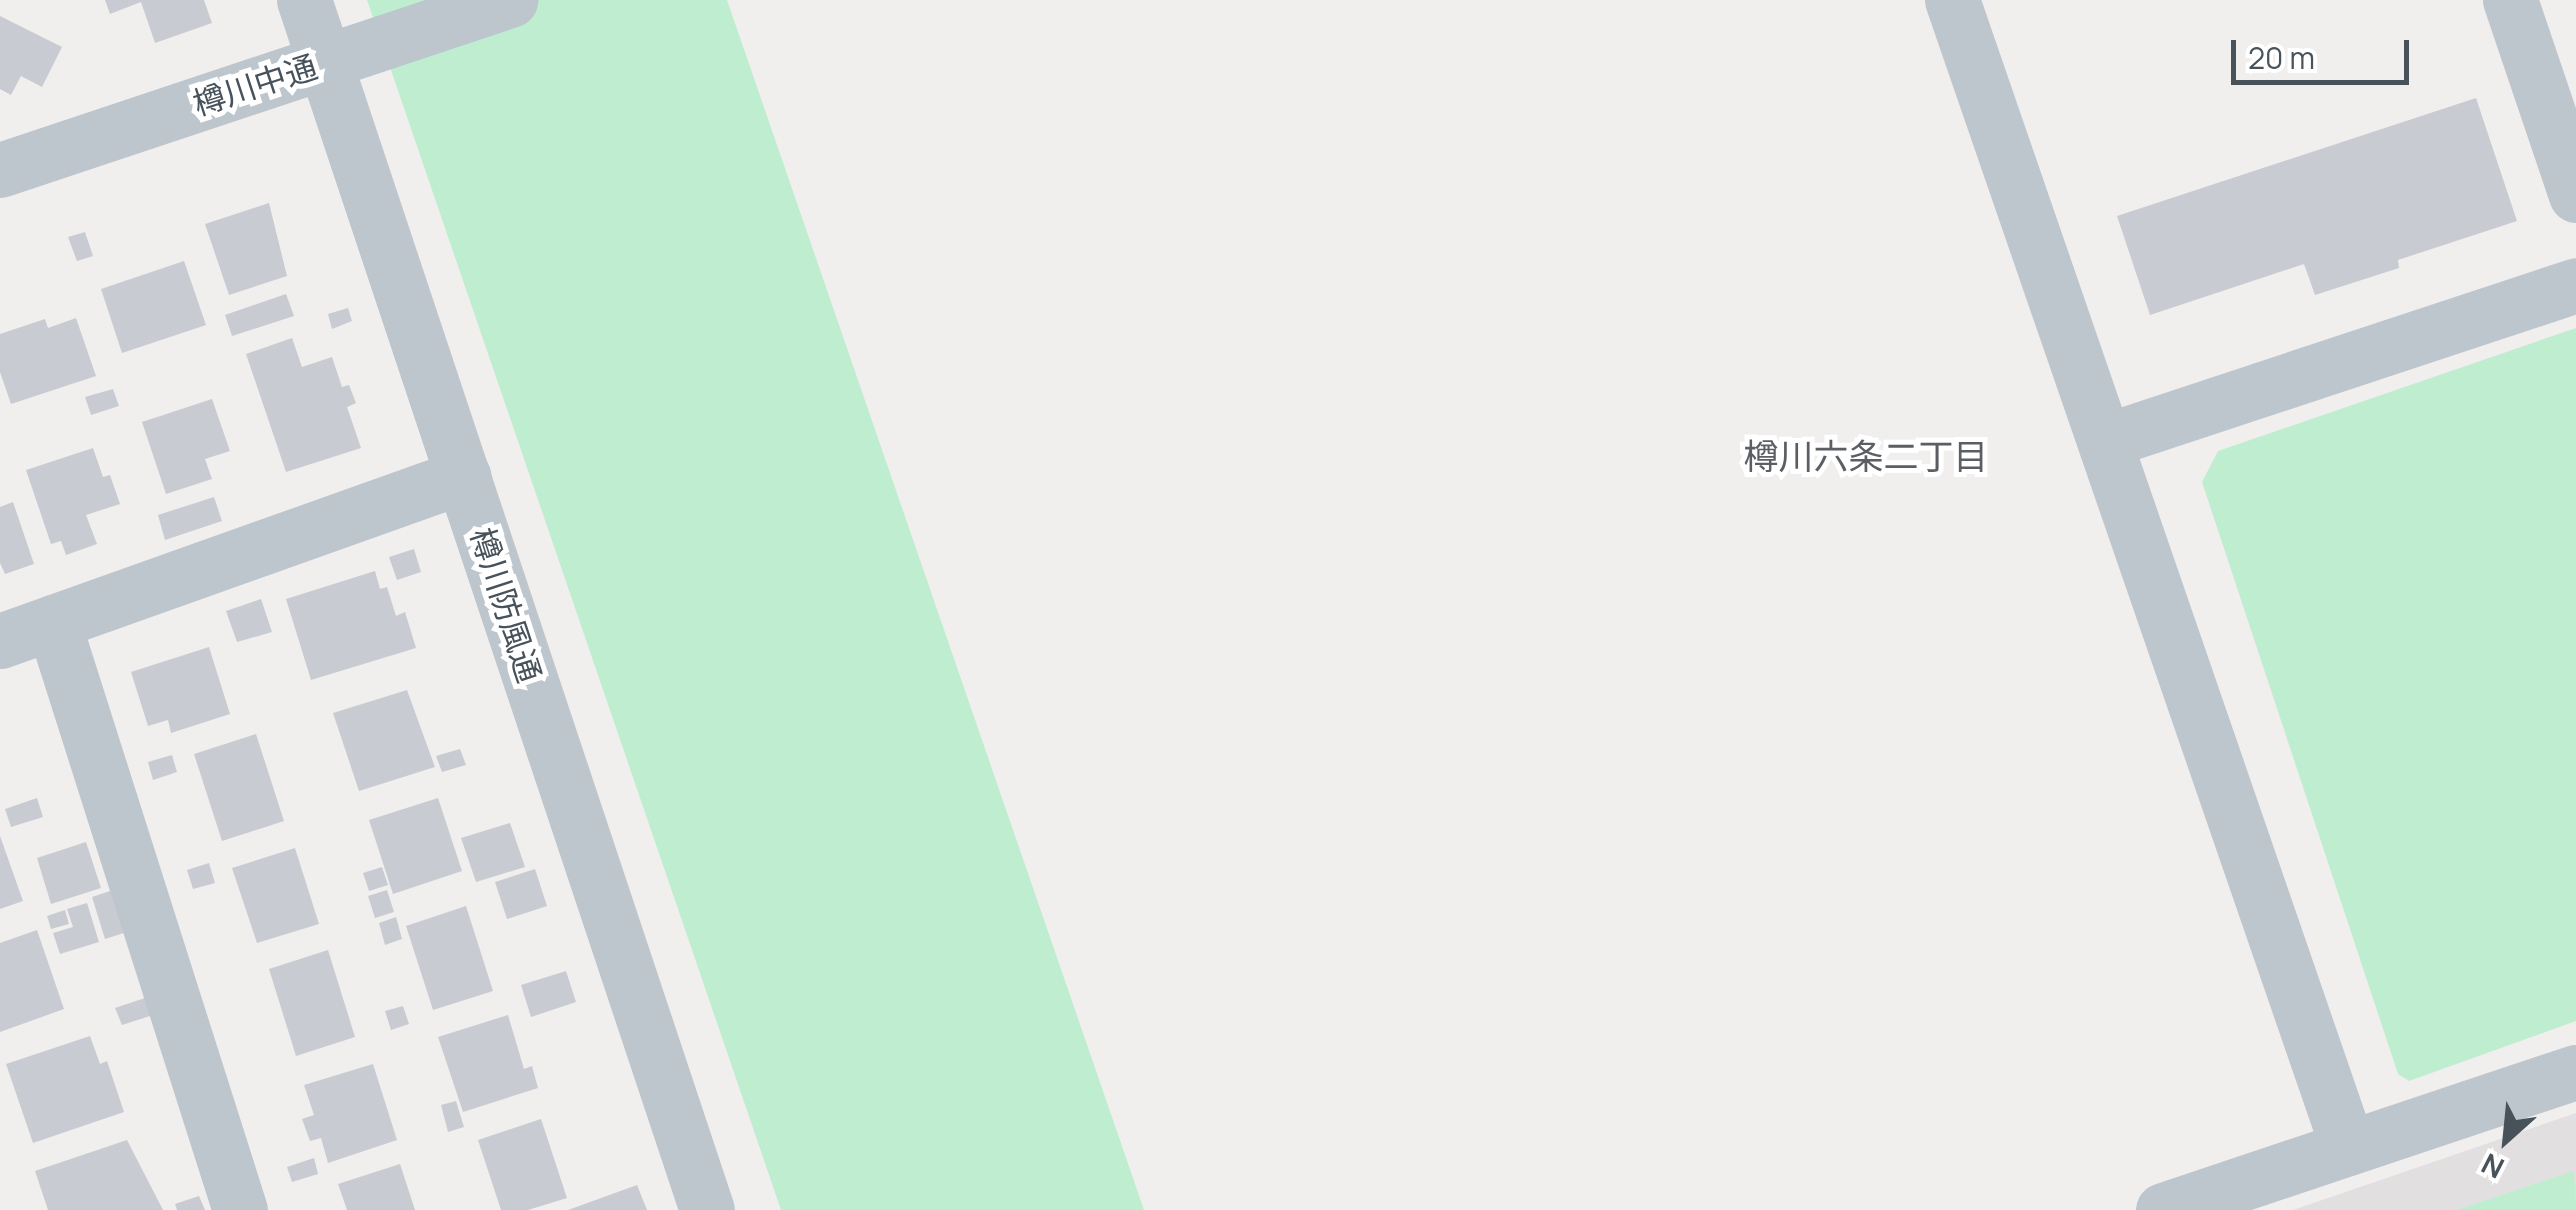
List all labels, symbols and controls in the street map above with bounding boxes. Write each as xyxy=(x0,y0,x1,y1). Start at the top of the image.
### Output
scale bar xyxy=(2236,20,2414,82)
text: 20 m xyxy=(2248,37,2315,78)
street label: 樽川中通 xyxy=(188,47,322,123)
district label: 樽川六条二丁目 xyxy=(1744,435,1988,477)
street label: 樽川防風通 xyxy=(463,523,549,687)
north arrow xyxy=(2456,1090,2556,1190)
text: N xyxy=(2475,1145,2510,1188)

